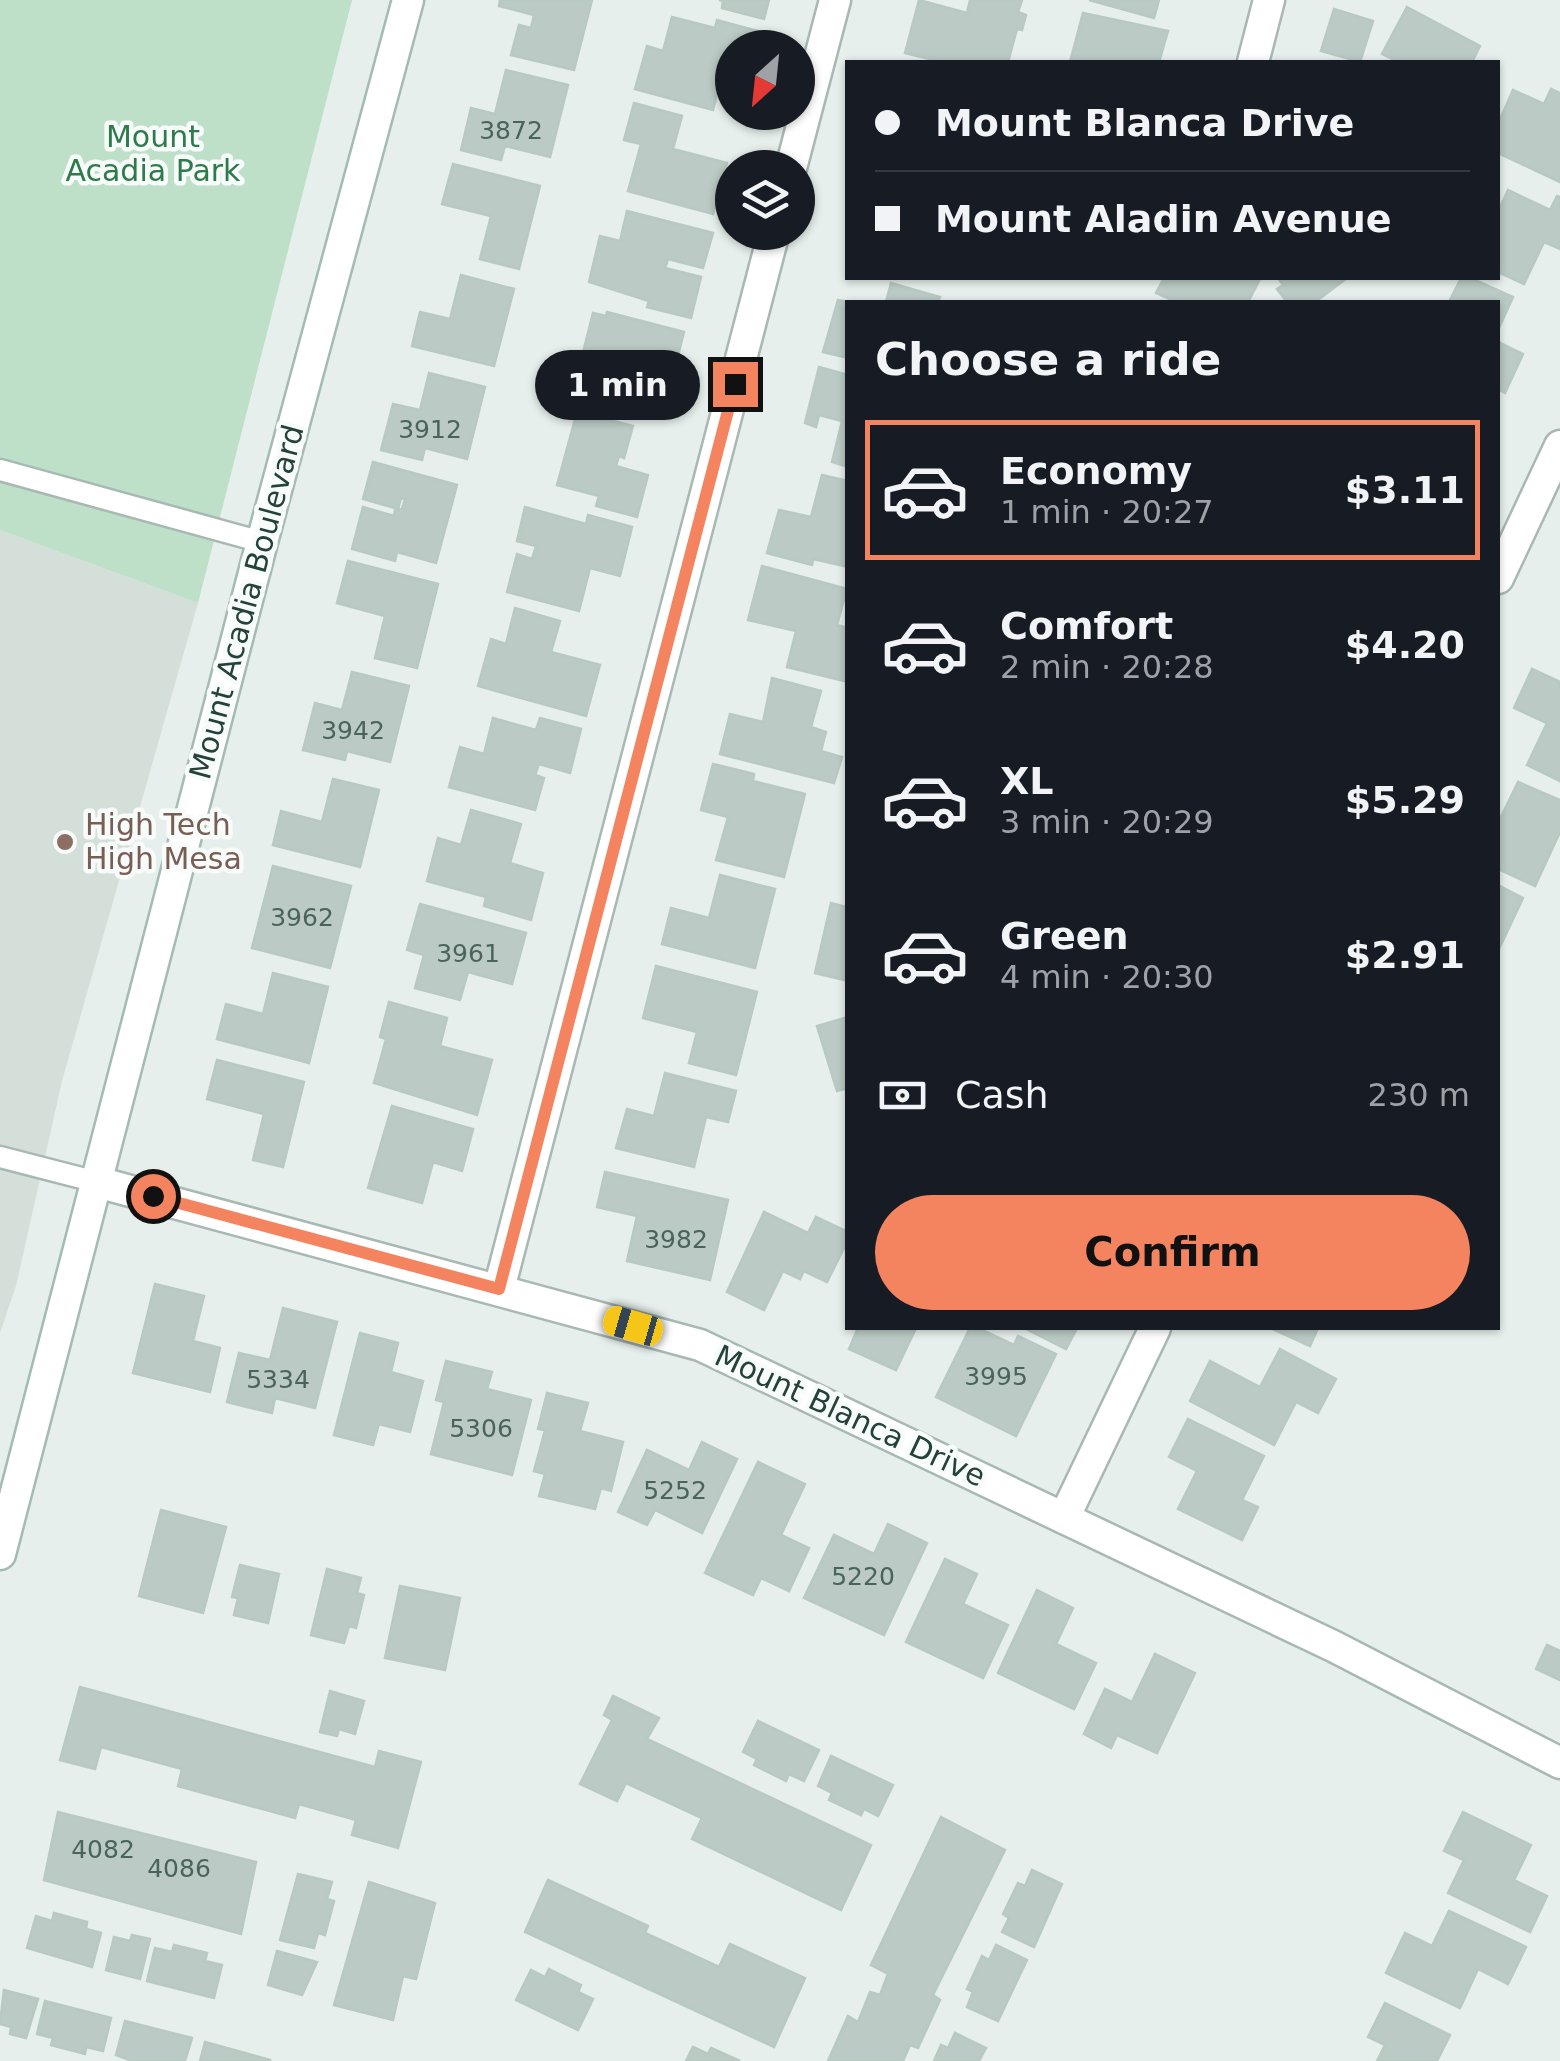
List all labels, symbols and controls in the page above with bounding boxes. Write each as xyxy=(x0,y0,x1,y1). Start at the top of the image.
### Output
north arrow xyxy=(715,30,815,130)
map controls xyxy=(715,30,815,250)
text: Mount Blanca Drive xyxy=(935,101,1354,145)
house number: 3872 xyxy=(479,116,543,145)
park label: Mount Acadia Park xyxy=(65,119,241,188)
button: layers xyxy=(715,150,815,250)
text: Mount Aladin Avenue xyxy=(935,197,1391,241)
text: Choose a ride xyxy=(875,333,1221,386)
callout: 1 min xyxy=(535,349,700,419)
route end xyxy=(713,362,758,407)
text: 1 min xyxy=(567,366,668,404)
house number: 3912 xyxy=(398,415,462,444)
street label: Mount Acadia Boulevard xyxy=(182,421,311,783)
icon: car xyxy=(880,445,970,535)
text: Economy xyxy=(1000,449,1192,493)
text: $3.11 xyxy=(1345,468,1465,512)
text: 1 min · 20:27 xyxy=(1000,493,1214,531)
icon: car xyxy=(880,600,970,690)
text: Comfort xyxy=(1000,604,1173,648)
text: $4.20 xyxy=(1345,623,1465,667)
text: 2 min · 20:28 xyxy=(1000,648,1214,686)
house number: 3942 xyxy=(321,716,385,745)
icon: car xyxy=(880,755,970,845)
text: XL xyxy=(1000,759,1054,803)
text: $5.29 xyxy=(1345,778,1465,822)
text: 3 min · 20:29 xyxy=(1000,803,1214,841)
place label: High Tech High Mesa xyxy=(85,807,242,876)
marker: High Tech High Mesa xyxy=(54,831,76,853)
house number: 3962 xyxy=(270,903,334,932)
icon: car xyxy=(880,910,970,1000)
text: Green xyxy=(1000,914,1129,958)
text: $2.91 xyxy=(1345,933,1465,977)
house number: 3961 xyxy=(436,939,500,968)
text: 4 min · 20:30 xyxy=(1000,958,1214,996)
icon: cash xyxy=(875,1068,930,1123)
text: Cash xyxy=(955,1073,1049,1117)
text: 230 m xyxy=(1368,1076,1470,1114)
route start xyxy=(131,1174,176,1219)
button: Confirm xyxy=(875,1195,1470,1310)
house number: 3982 xyxy=(644,1225,708,1254)
car xyxy=(600,1303,666,1349)
street label: Mount Blanca Drive xyxy=(709,1338,991,1494)
house number: 3995 xyxy=(964,1362,1028,1391)
house number: 5334 xyxy=(246,1365,310,1394)
house number: 5306 xyxy=(449,1414,513,1443)
house number: 5252 xyxy=(643,1476,707,1505)
house number: 5220 xyxy=(831,1562,895,1591)
house number: 4082 xyxy=(71,1835,135,1864)
house number: 4086 xyxy=(147,1854,211,1883)

